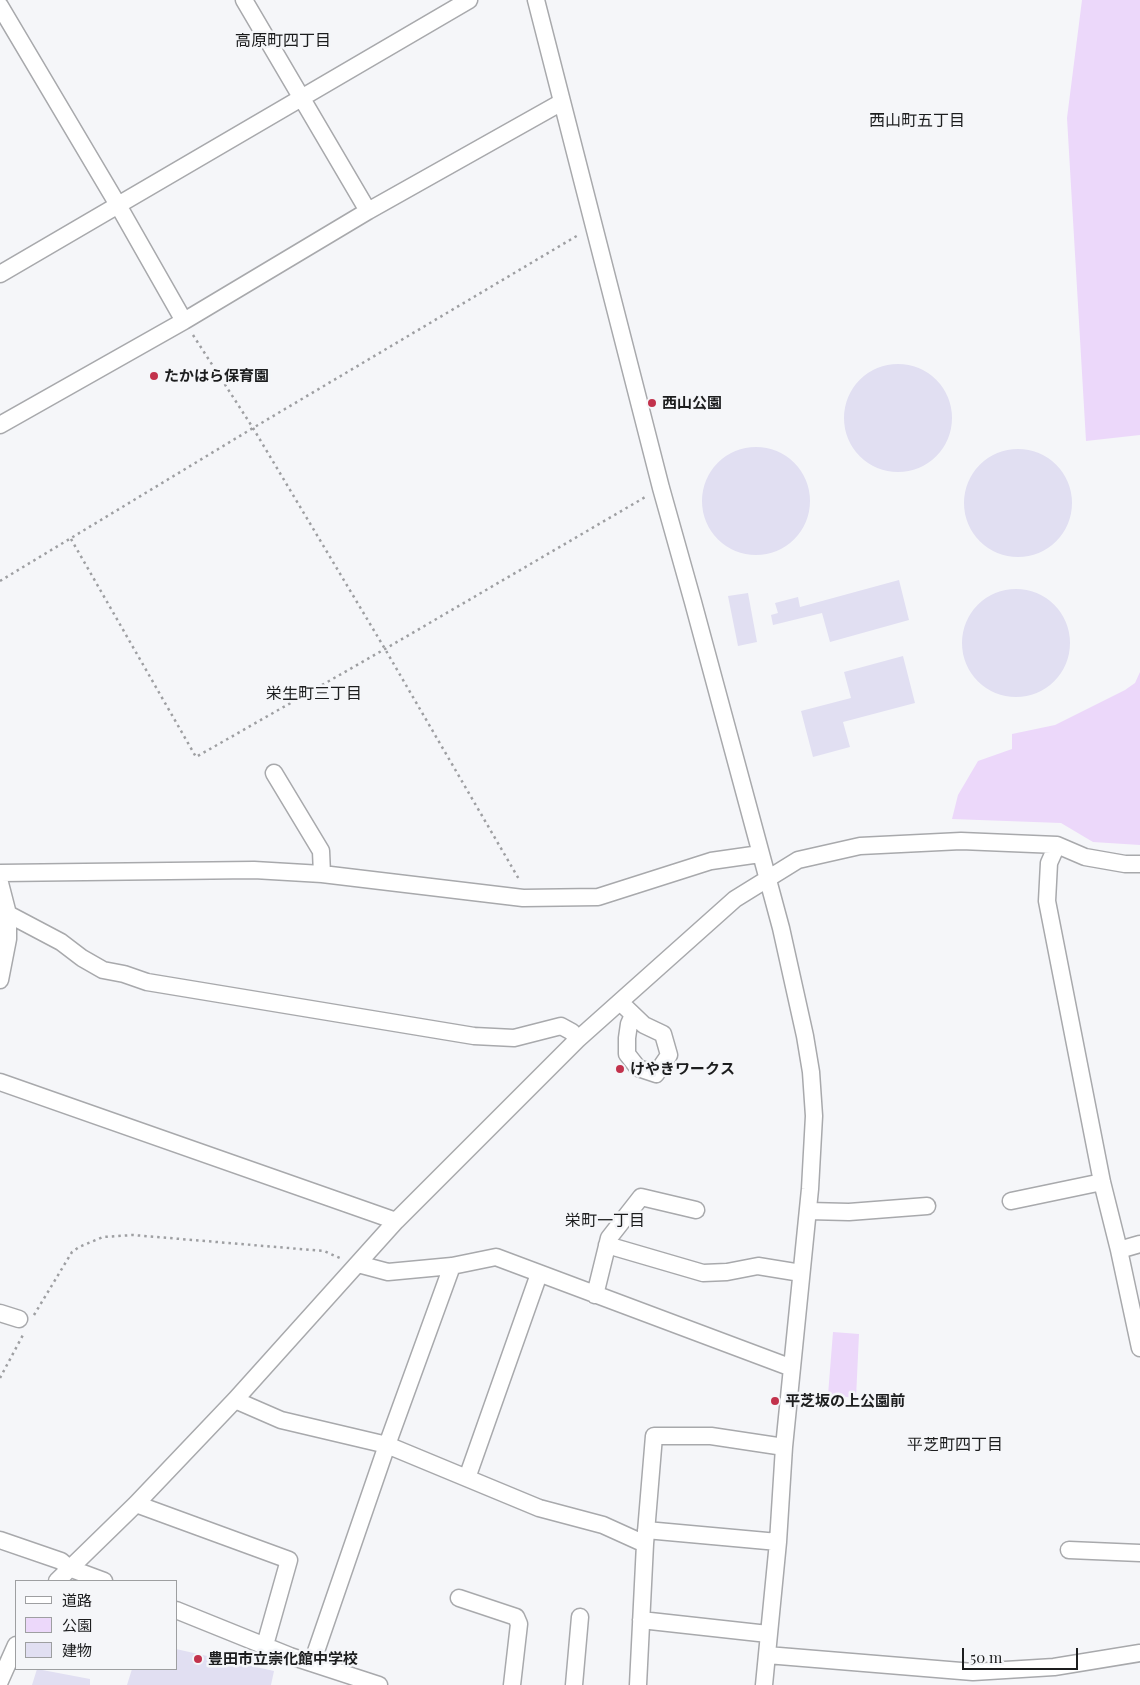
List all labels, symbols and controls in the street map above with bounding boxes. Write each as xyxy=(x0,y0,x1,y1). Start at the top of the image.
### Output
district label: 高原町四丁目 xyxy=(235,31,331,51)
district label: 西山町五丁目 xyxy=(869,111,965,131)
place label: たかはら保育園 xyxy=(164,367,269,385)
marker: たかはら保育園 xyxy=(148,370,160,382)
place label: 西山公園 xyxy=(662,394,722,412)
marker: 西山公園 xyxy=(646,397,658,409)
district label: 栄生町三丁目 xyxy=(266,684,362,704)
place label: けやきワークス xyxy=(630,1060,735,1078)
marker: けやきワークス xyxy=(614,1063,626,1075)
district label: 栄町一丁目 xyxy=(565,1211,645,1231)
place label: 平芝坂の上公園前 xyxy=(785,1392,905,1410)
marker: 平芝坂の上公園前 xyxy=(769,1395,781,1407)
district label: 平芝町四丁目 xyxy=(907,1435,1003,1455)
legend xyxy=(15,1580,178,1670)
text: 道路 xyxy=(62,1590,92,1610)
text: 公園 xyxy=(62,1615,92,1635)
scale bar xyxy=(965,1638,1081,1670)
text: 建物 xyxy=(62,1640,92,1660)
text: 50 m xyxy=(970,1647,1002,1667)
place label: 豊田市立崇化館中学校 xyxy=(208,1650,358,1668)
marker: 豊田市立崇化館中学校 xyxy=(192,1653,204,1665)

